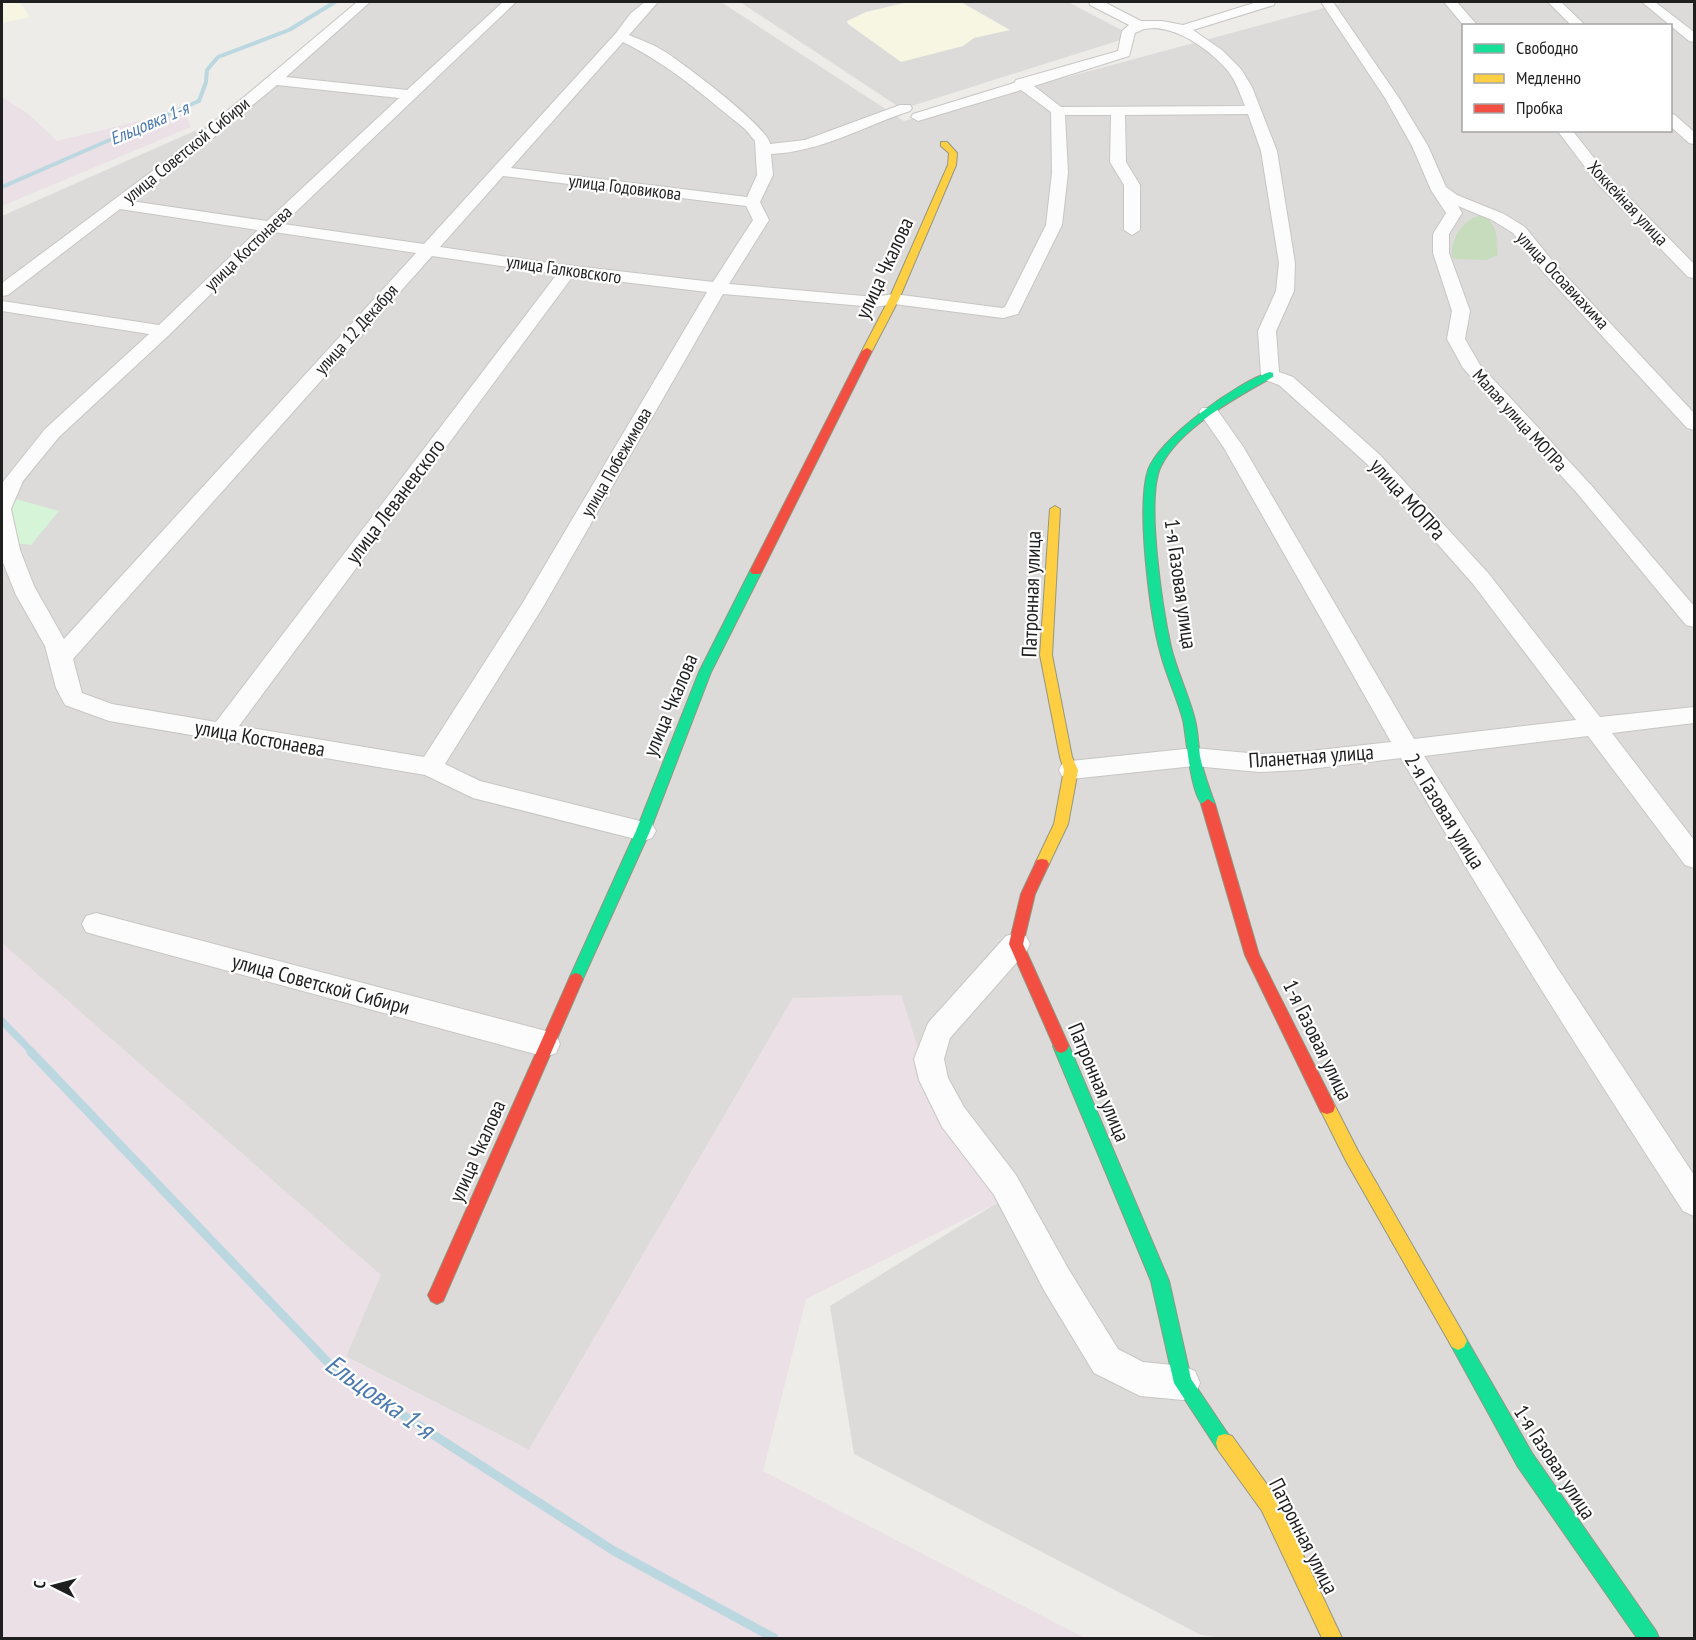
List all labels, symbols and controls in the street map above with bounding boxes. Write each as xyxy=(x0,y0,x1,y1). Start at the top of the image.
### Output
legend xyxy=(1462,24,1672,132)
text: Свободно xyxy=(1516,36,1579,59)
text: Медленно xyxy=(1516,66,1581,89)
street label: улица Советской Сибири xyxy=(118,92,254,208)
water label: Ельцовка 1-я xyxy=(106,95,194,150)
text: Пробка xyxy=(1516,96,1563,119)
street label: Хоккейная улица xyxy=(1583,156,1673,250)
street label: улица Годовикова xyxy=(567,169,683,205)
street label: улица Костонаева xyxy=(199,200,297,296)
street label: улица Чкалова xyxy=(849,213,919,323)
street label: улица Осоавиахима xyxy=(1512,226,1614,334)
street label: улица Галковского xyxy=(505,250,623,288)
street label: улица 12 Декабря xyxy=(309,279,403,379)
street label: Малая улица МОПРа xyxy=(1468,364,1572,476)
street label: улица Побежимова xyxy=(575,403,657,521)
street label: улица Леваневского xyxy=(339,433,451,569)
street label: улица МОПРа xyxy=(1364,453,1452,545)
street label: 1-я Газовая улица xyxy=(1159,517,1203,651)
street label: Патронная улица xyxy=(1015,530,1047,658)
street label: улица Чкалова xyxy=(636,650,704,760)
street label: улица Костонаева xyxy=(193,713,327,763)
street label: Планетная улица xyxy=(1247,738,1375,774)
street label: 2-я Газовая улица xyxy=(1399,748,1491,874)
street label: улица Советской Сибири xyxy=(229,947,413,1021)
street label: 1-я Газовая улица xyxy=(1277,975,1359,1105)
street label: Патронная улица xyxy=(1062,1018,1136,1146)
street label: улица Чкалова xyxy=(443,1096,511,1206)
water label: Ельцовка 1-я xyxy=(319,1346,443,1447)
street label: 1-я Газовая улица xyxy=(1508,1400,1602,1524)
street label: Патронная улица xyxy=(1263,1473,1345,1599)
north arrow xyxy=(24,1556,84,1616)
text: С xyxy=(29,1579,49,1589)

